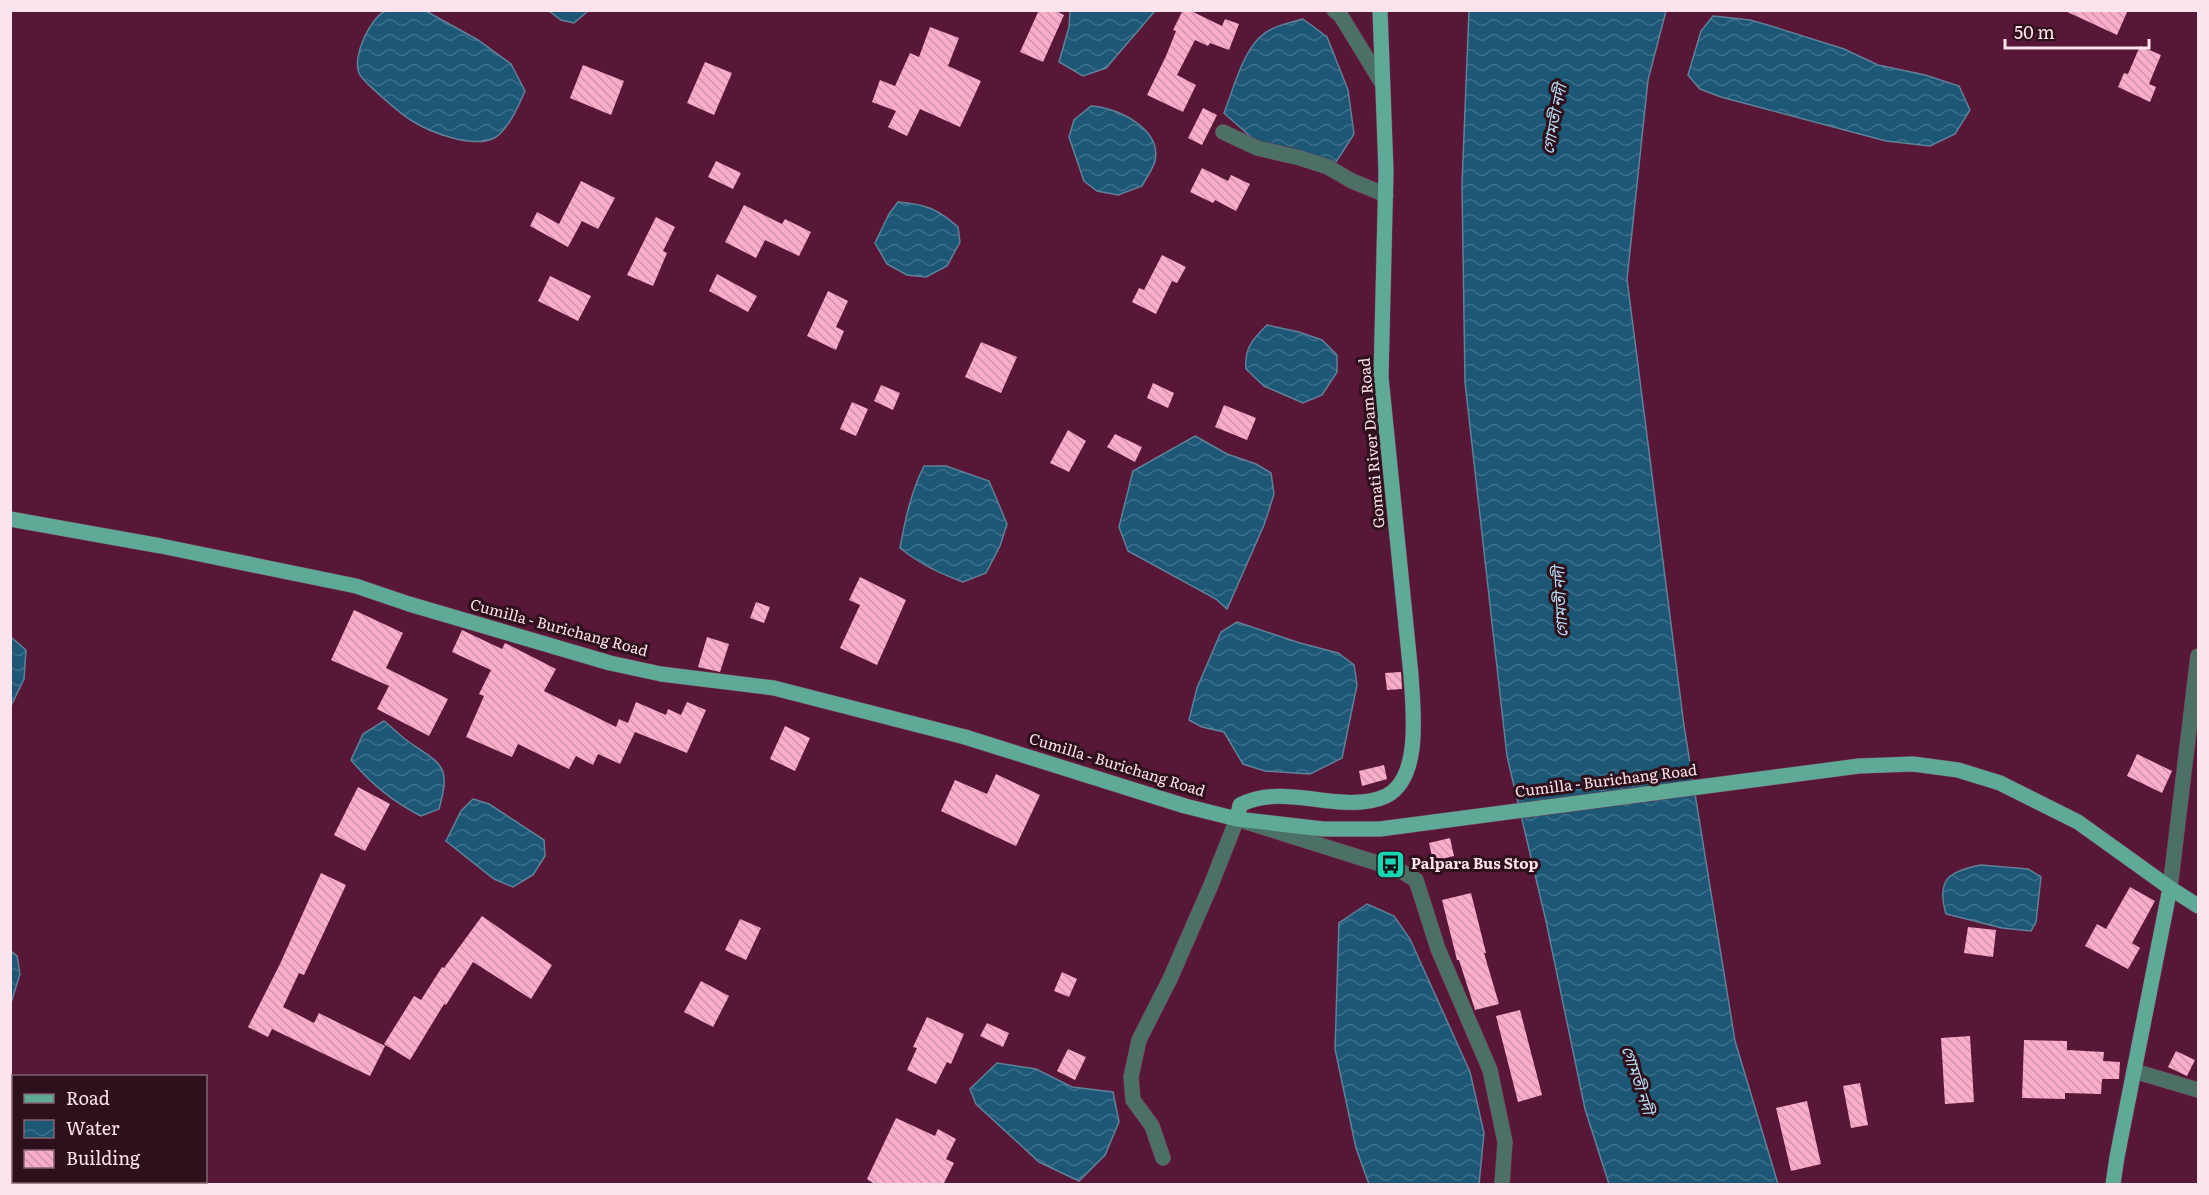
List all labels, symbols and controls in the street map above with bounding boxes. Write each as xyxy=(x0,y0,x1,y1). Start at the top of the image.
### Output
scale bar xyxy=(2005,12,2149,50)
text: 50 m xyxy=(2014,18,2055,45)
water label: গোমতী নদী xyxy=(1534,79,1572,156)
street label: Gomati River Dam Road xyxy=(1352,357,1389,529)
water label: গোমতী নদী xyxy=(1545,563,1573,638)
street label: Cumilla - Burichang Road xyxy=(468,592,651,661)
street label: Cumilla - Burichang Road xyxy=(1026,726,1208,801)
street label: Cumilla - Burichang Road xyxy=(1513,757,1698,802)
bus stop icon: Palpara Bus Stop xyxy=(1374,848,1406,880)
place label: Palpara Bus Stop xyxy=(1411,851,1539,874)
water label: গোমতী নদী xyxy=(1617,1042,1662,1120)
legend xyxy=(12,1075,207,1183)
text: Road xyxy=(66,1084,110,1111)
text: Water xyxy=(66,1114,120,1141)
text: Building xyxy=(66,1144,141,1171)

